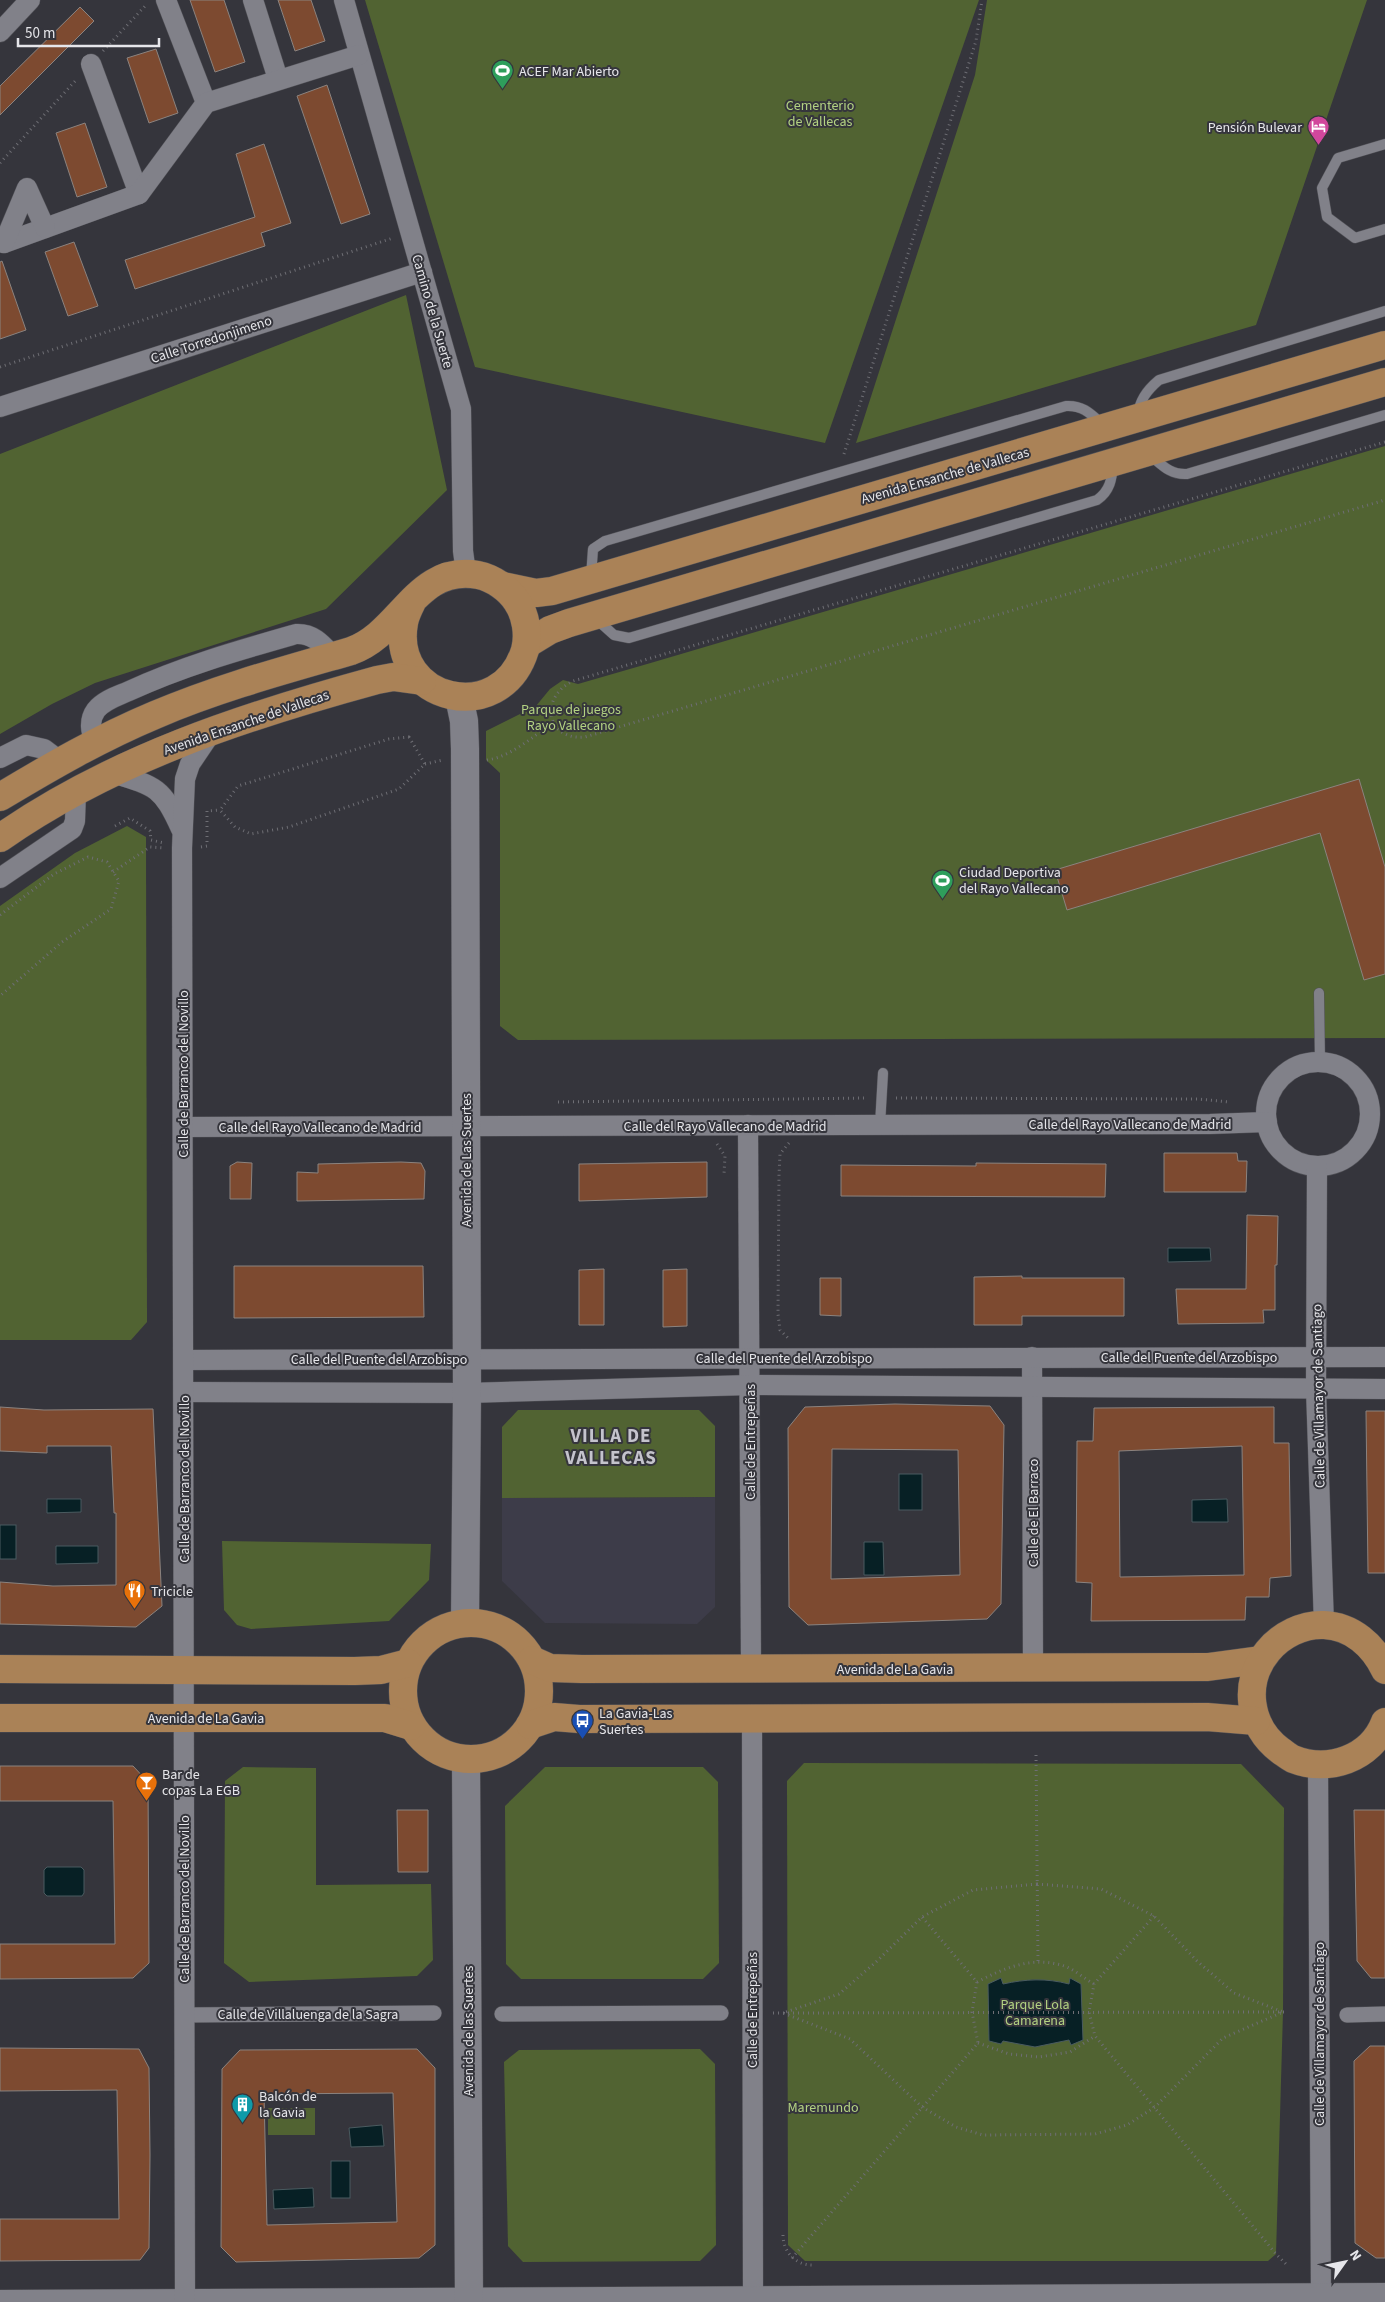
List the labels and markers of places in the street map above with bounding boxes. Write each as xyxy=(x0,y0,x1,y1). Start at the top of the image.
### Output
sports icon: ACEF Mar Abierto xyxy=(491,59,515,90)
place label: ACEF Mar Abierto xyxy=(519,62,619,82)
hotel icon: Pensión Bulevar xyxy=(1306,115,1330,146)
place label: Pensión Bulevar xyxy=(1208,118,1302,138)
place label: Ciudad Deportiva del Rayo Vallecano xyxy=(959,863,1069,899)
sports icon: Ciudad Deportiva del Rayo Vallecano xyxy=(931,868,955,899)
restaurant icon: Tricicle xyxy=(123,1579,147,1610)
place label: Tricicle xyxy=(151,1582,193,1602)
place label: La Gavia-Las Suertes xyxy=(599,1704,673,1740)
bus stop icon: La Gavia-Las Suertes xyxy=(571,1709,595,1740)
place label: Bar de copas La EGB xyxy=(162,1765,240,1801)
bar icon: Bar de copas La EGB xyxy=(134,1770,158,1801)
place label: Balcón de la Gavia xyxy=(259,2087,317,2123)
building icon: Balcón de la Gavia xyxy=(231,2092,255,2123)

